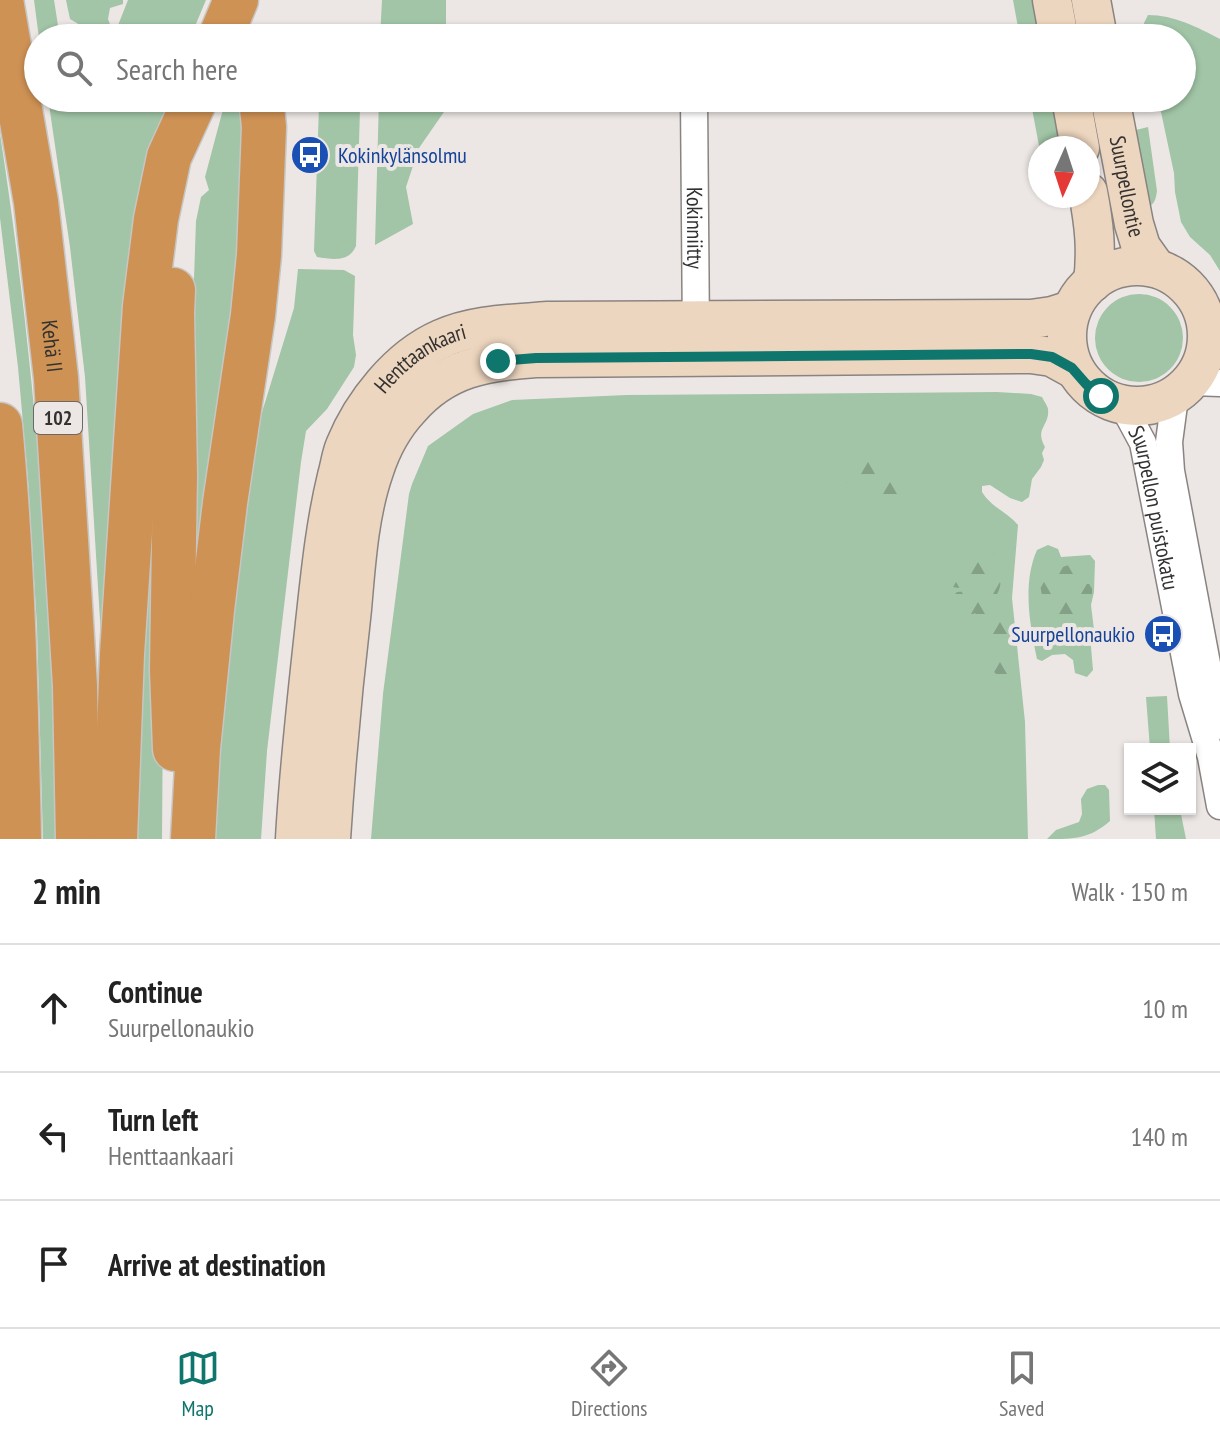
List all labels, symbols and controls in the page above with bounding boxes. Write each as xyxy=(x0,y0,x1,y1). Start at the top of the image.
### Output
search box xyxy=(24,24,1196,112)
icon: search xyxy=(52,46,96,90)
text: Search here xyxy=(116,49,238,88)
street label: Suurpellontie xyxy=(1103,133,1151,241)
bus stop icon: Kokinkylänsolmu xyxy=(289,134,331,176)
north arrow xyxy=(1028,136,1100,208)
place label: Kokinkylänsolmu xyxy=(338,141,467,169)
street label: Kokinniitty xyxy=(681,187,709,270)
street label: Henttaankaari xyxy=(368,317,469,399)
street label: Kehä II xyxy=(35,318,69,374)
route end xyxy=(480,343,516,379)
route start xyxy=(1083,378,1119,414)
road number: 102 xyxy=(34,402,82,434)
street label: Suurpellon puistokatu xyxy=(1122,421,1185,592)
bus stop icon: Suurpellonaukio xyxy=(1142,613,1184,655)
place label: Suurpellonaukio xyxy=(1011,620,1135,648)
map controls xyxy=(1124,743,1196,815)
button: layers xyxy=(1124,743,1196,815)
text: 2 min xyxy=(32,869,101,913)
text: Walk · 150 m xyxy=(1071,875,1188,908)
text: Continue xyxy=(108,972,203,1011)
icon: ahead xyxy=(32,986,76,1030)
text: 10 m xyxy=(1142,992,1188,1025)
text: Suurpellonaukio xyxy=(108,1011,254,1044)
text: Turn left xyxy=(108,1100,198,1139)
icon: left xyxy=(32,1114,76,1158)
text: 140 m xyxy=(1130,1120,1188,1153)
text: Henttaankaari xyxy=(108,1139,234,1172)
icon: arrive xyxy=(32,1242,76,1286)
text: Arrive at destination xyxy=(108,1245,326,1284)
tab: Map xyxy=(176,1346,220,1422)
tab: Directions xyxy=(571,1346,648,1422)
tab: Saved xyxy=(999,1346,1044,1422)

